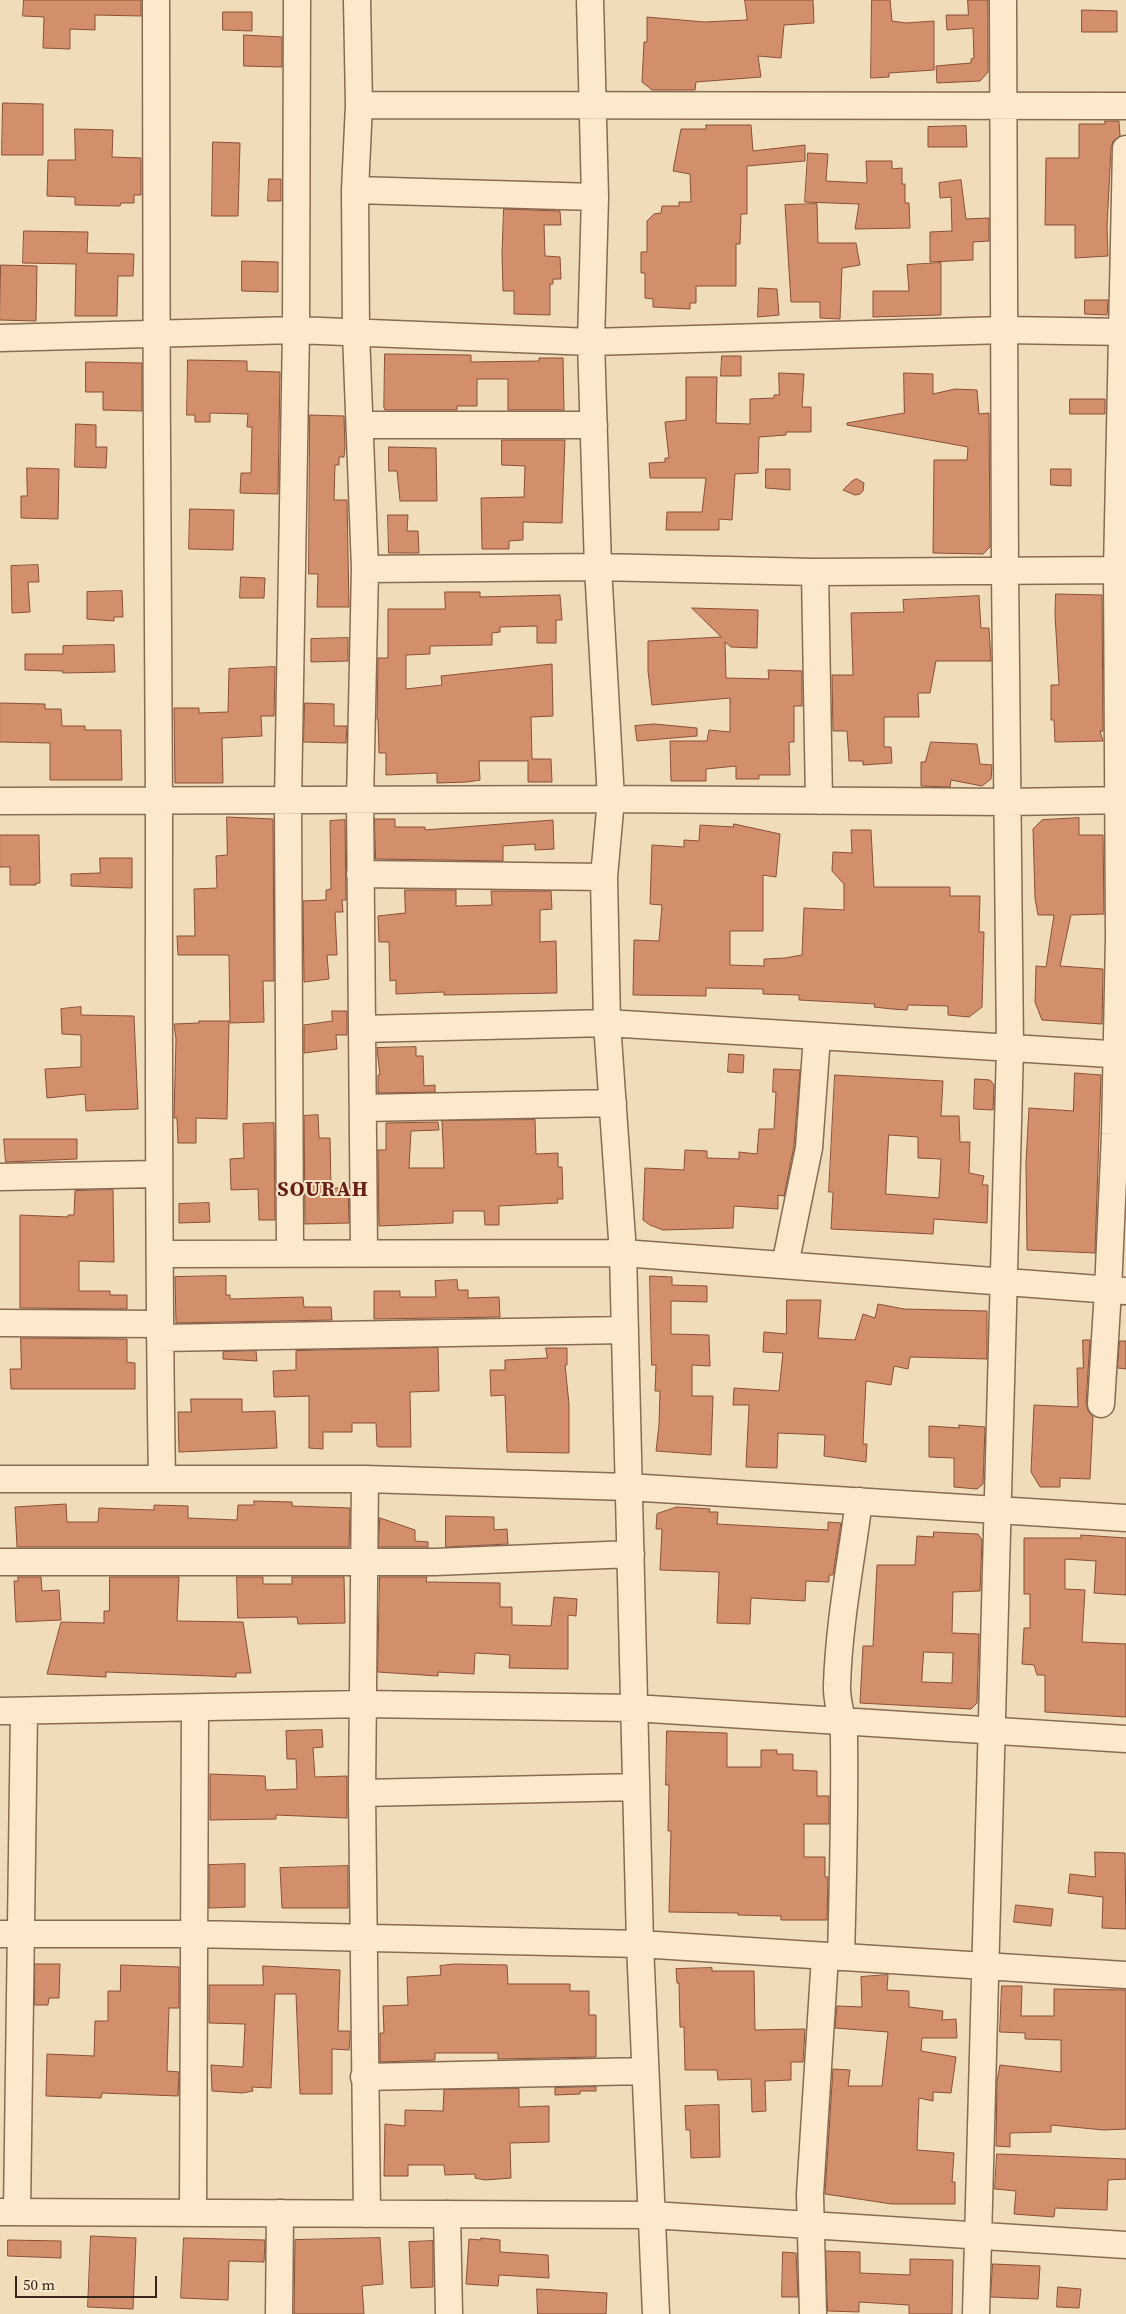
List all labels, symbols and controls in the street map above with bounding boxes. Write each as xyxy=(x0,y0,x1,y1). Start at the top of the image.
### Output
district label: SOURAH xyxy=(277,1178,369,1204)
scale bar xyxy=(18,2266,160,2298)
text: 50 m xyxy=(23,2274,55,2295)

